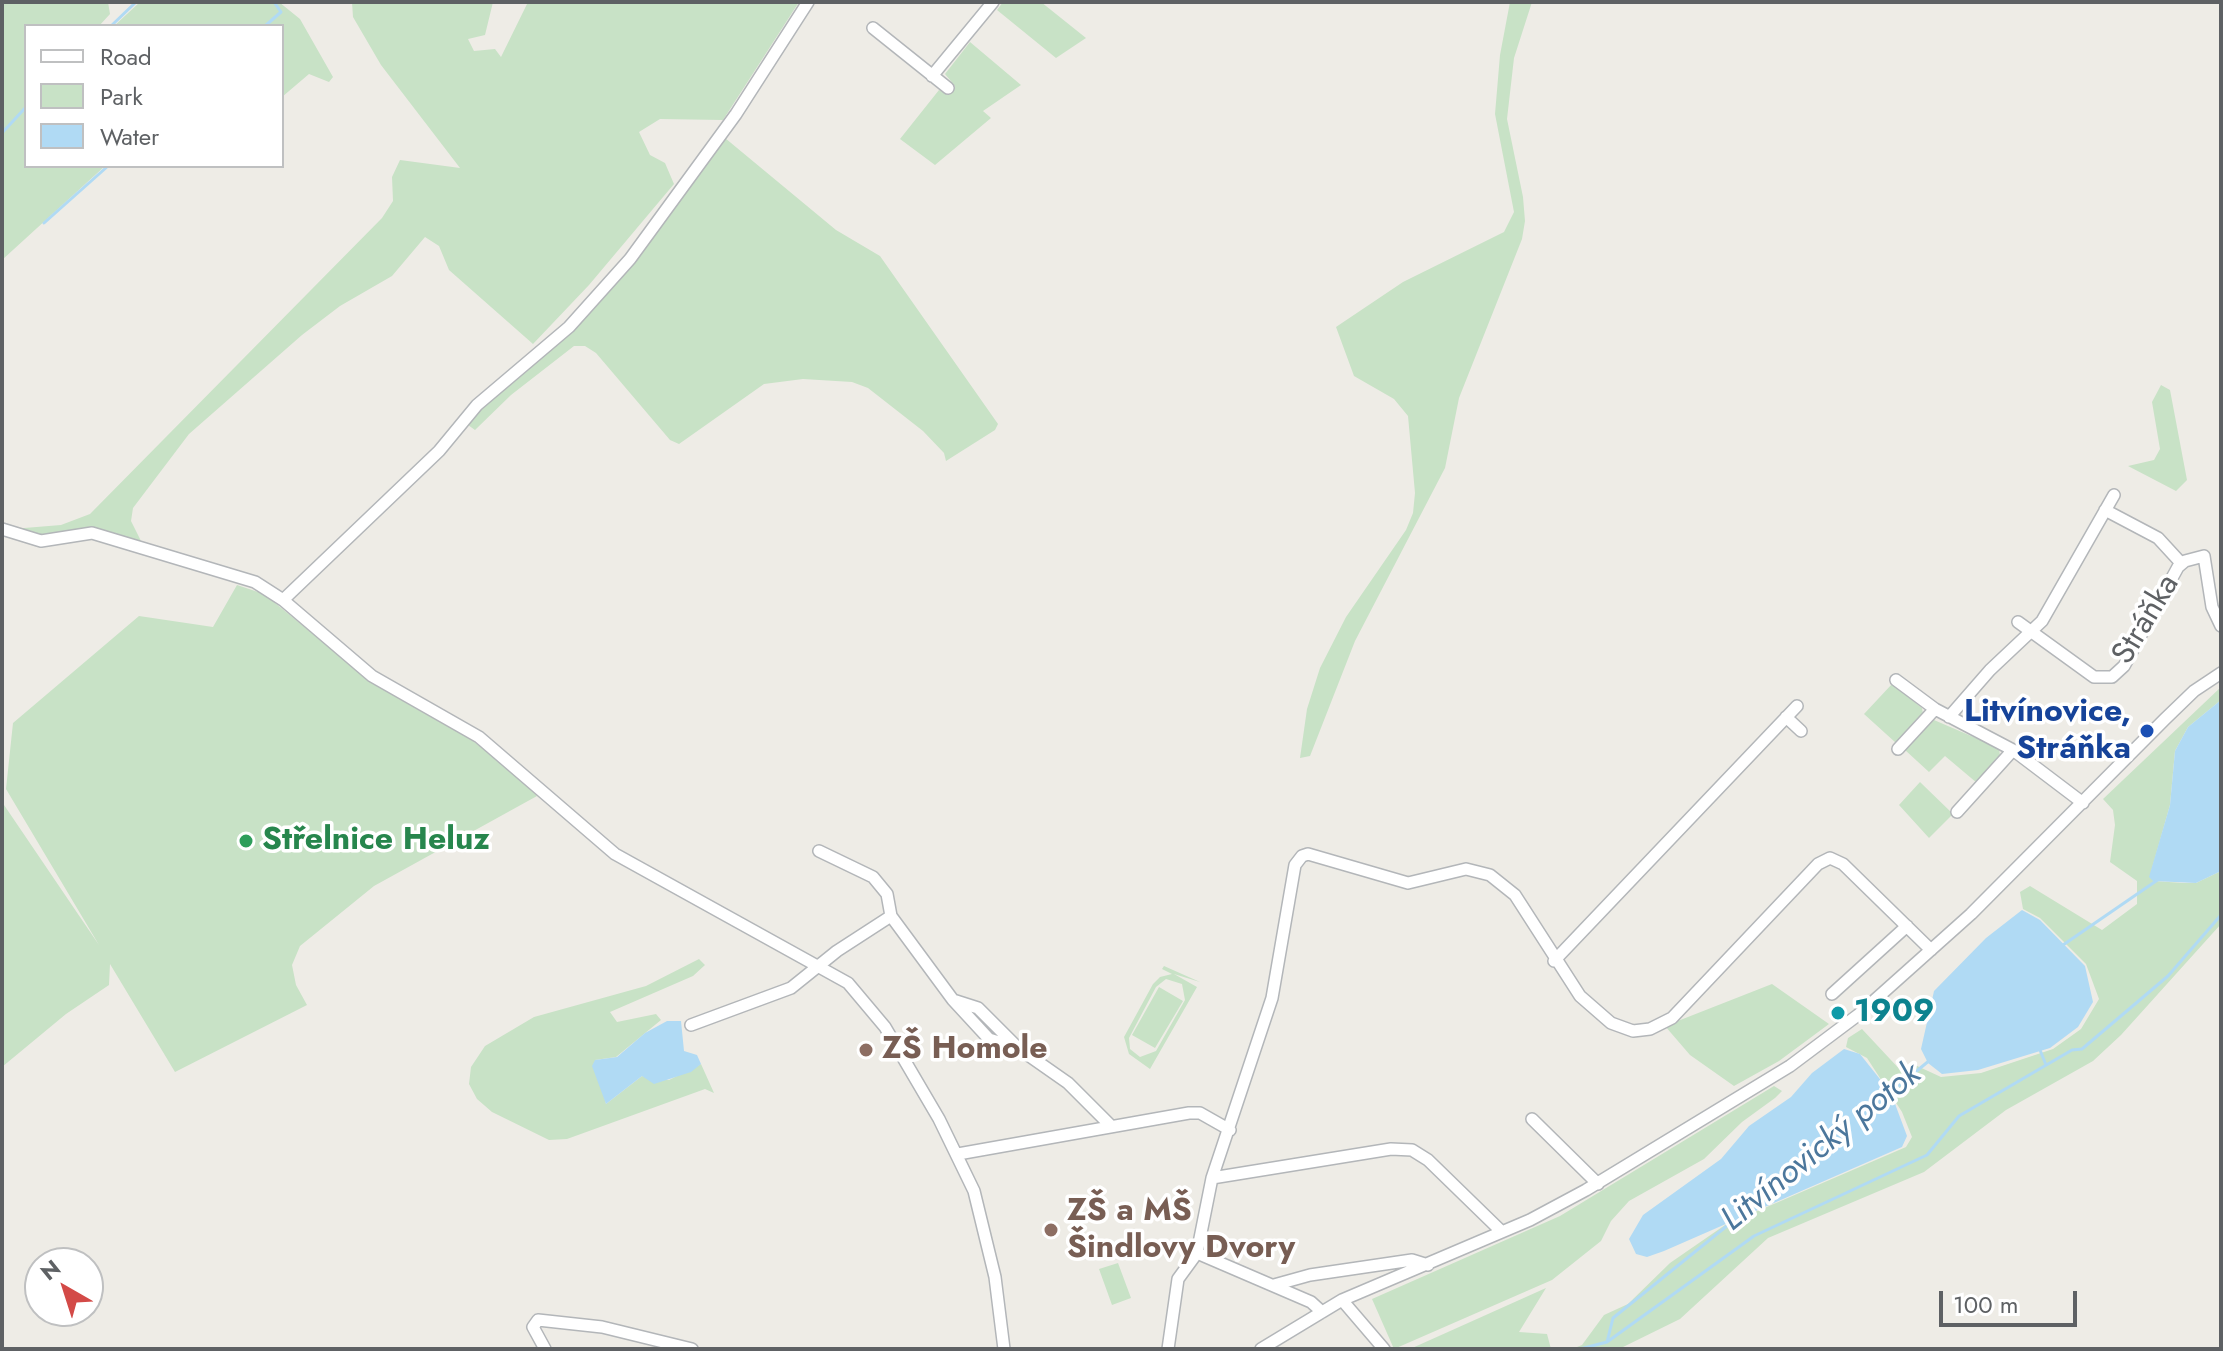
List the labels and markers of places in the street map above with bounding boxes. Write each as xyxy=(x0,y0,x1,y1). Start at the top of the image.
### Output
place label: Litvínovice, Stráňka xyxy=(1964,694,2131,769)
marker: Litvínovice, Stráňka xyxy=(2138,722,2156,740)
place label: Střelnice Heluz xyxy=(262,822,490,860)
marker: Střelnice Heluz xyxy=(237,832,255,850)
place label: 1909 xyxy=(1854,994,1934,1032)
marker: 1909 xyxy=(1829,1004,1847,1022)
place label: ZŠ Homole xyxy=(882,1031,1048,1069)
marker: ZŠ Homole xyxy=(857,1041,875,1059)
place label: ZŠ a MŠ Šindlovy Dvory xyxy=(1067,1193,1295,1268)
marker: ZŠ a MŠ Šindlovy Dvory xyxy=(1042,1221,1060,1239)

